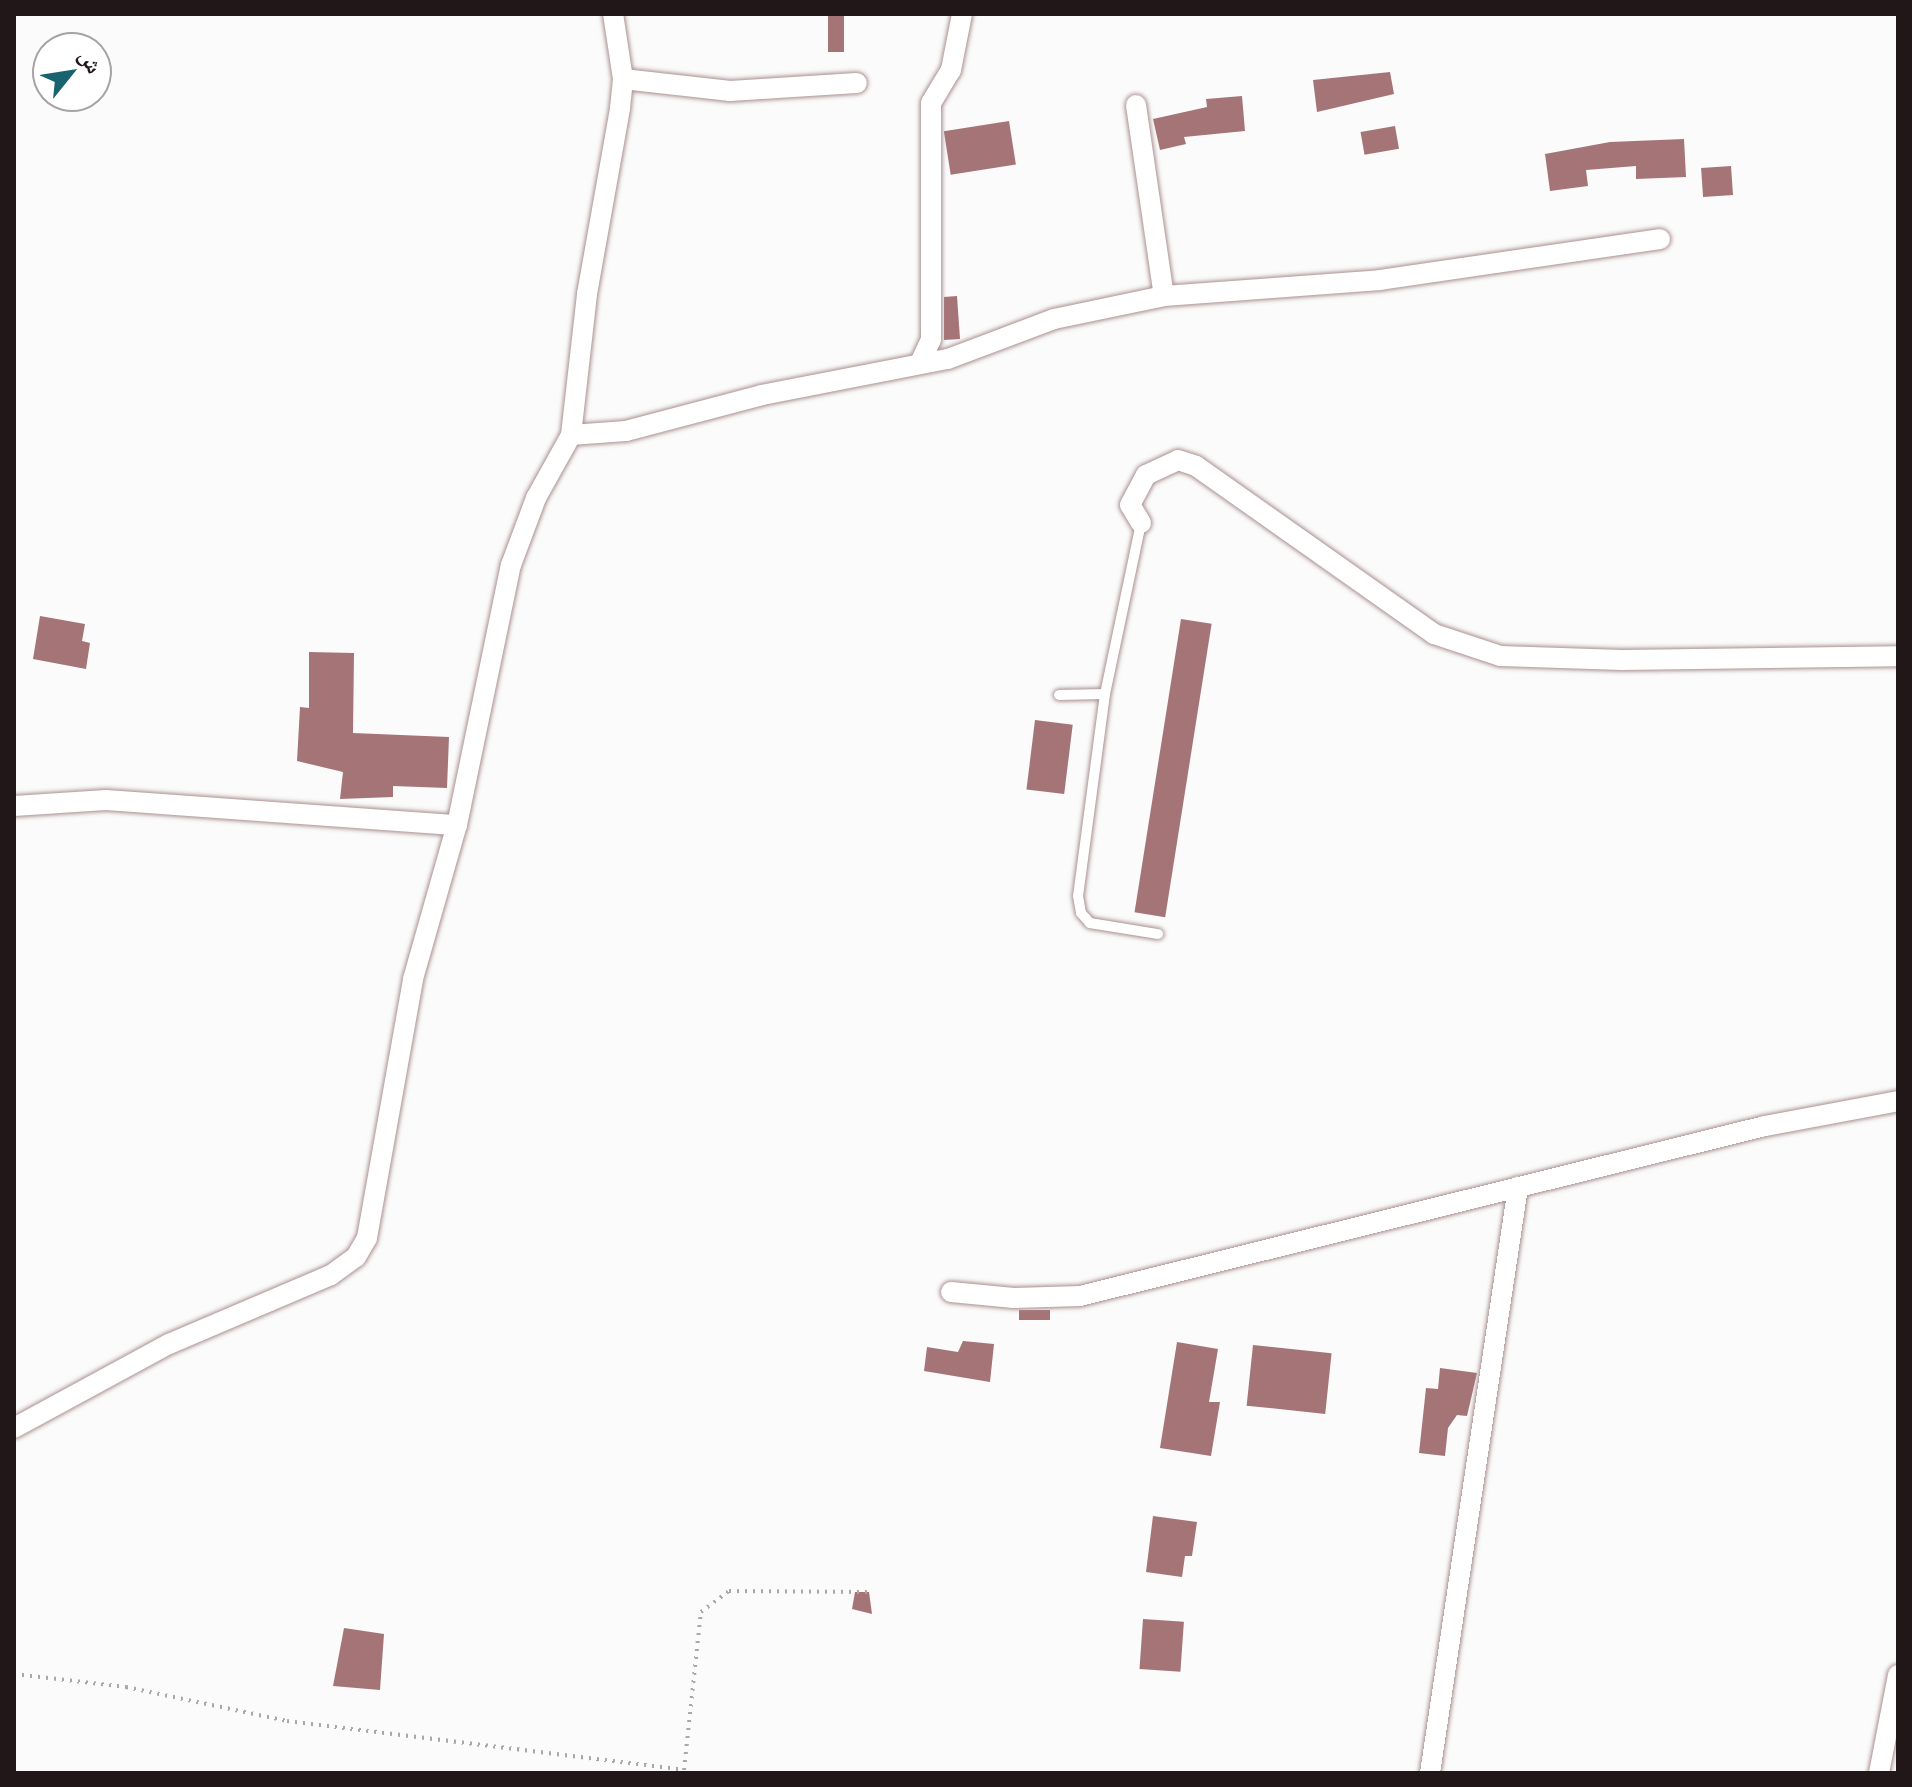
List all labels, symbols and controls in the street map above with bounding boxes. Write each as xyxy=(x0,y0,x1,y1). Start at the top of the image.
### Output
north arrow xyxy=(32,32,112,112)
text: ش xyxy=(72,43,110,79)

